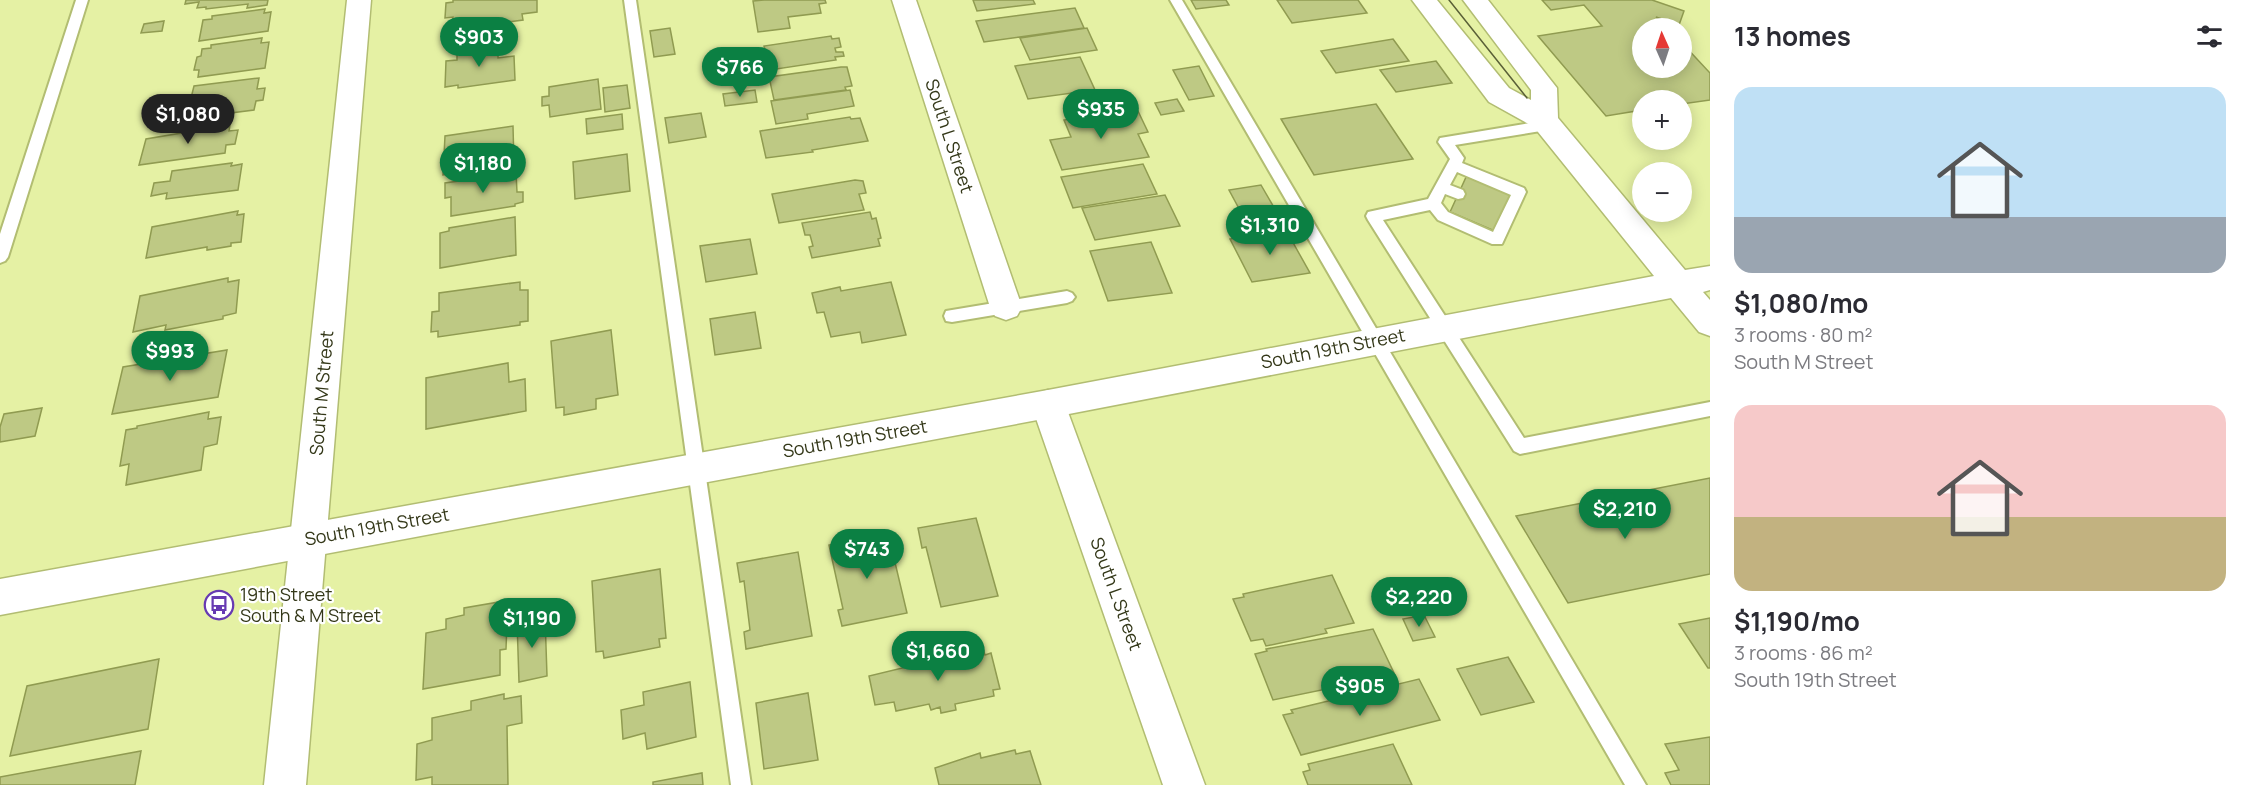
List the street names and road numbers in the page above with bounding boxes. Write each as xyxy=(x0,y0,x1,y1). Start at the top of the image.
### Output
street label: South L Street xyxy=(920,76,980,196)
street label: South 19th Street xyxy=(1259,322,1407,374)
street label: South M Street xyxy=(304,329,338,456)
street label: South 19th Street xyxy=(781,413,929,463)
street label: South 19th Street xyxy=(303,501,451,551)
street label: South L Street xyxy=(1085,534,1149,654)

